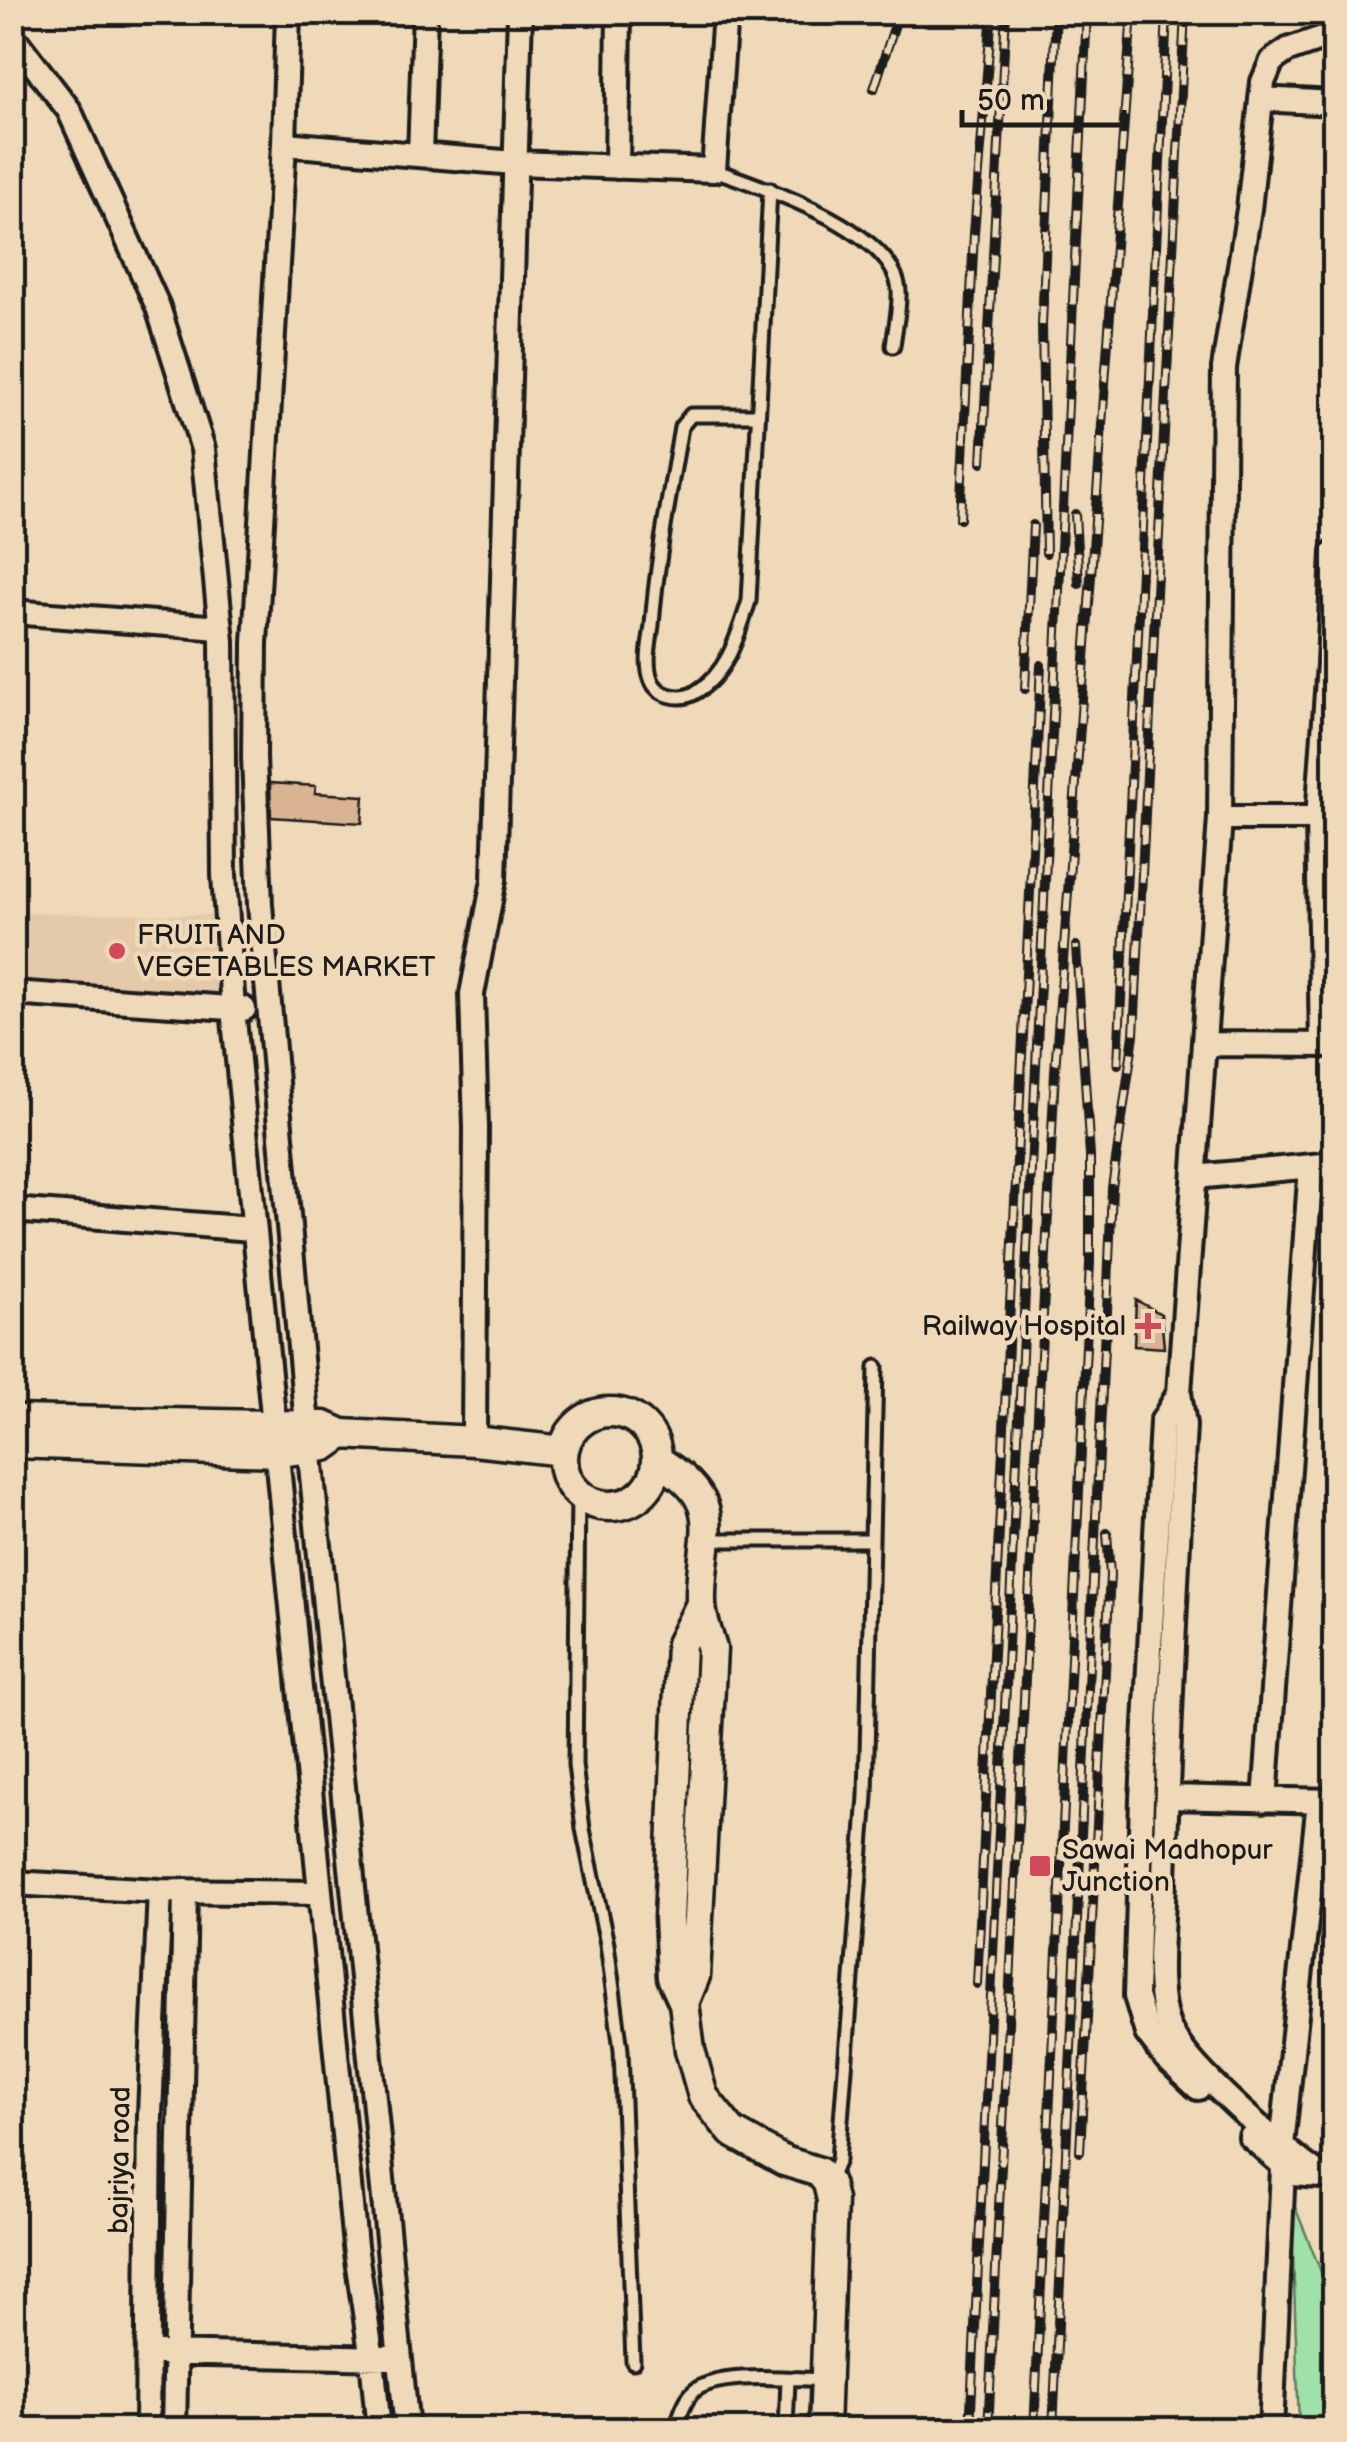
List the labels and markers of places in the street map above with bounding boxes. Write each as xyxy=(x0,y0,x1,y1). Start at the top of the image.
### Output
place label: FRUIT AND VEGETABLES MARKET xyxy=(137,919,436,984)
marker: FRUIT AND VEGETABLES MARKET xyxy=(106,940,128,962)
place label: Railway Hospital xyxy=(922,1310,1126,1343)
marker: Railway Hospital xyxy=(1135,1313,1161,1339)
place label: Sawai Madhopur Junction xyxy=(1062,1834,1273,1899)
marker: Sawai Madhopur Junction xyxy=(1027,1853,1053,1879)

